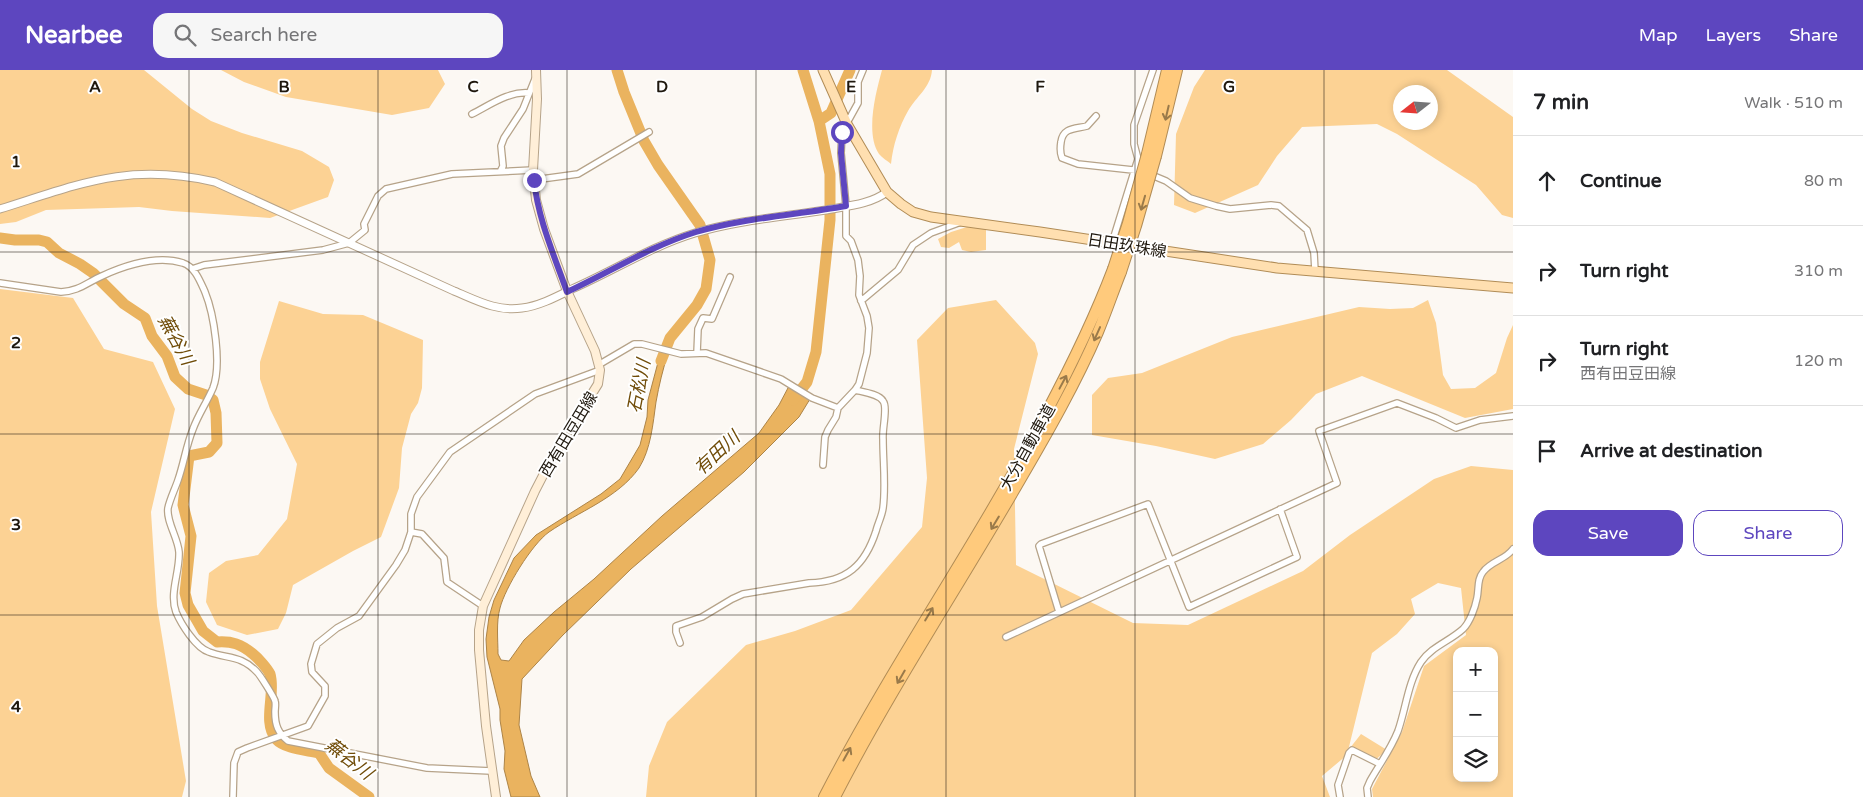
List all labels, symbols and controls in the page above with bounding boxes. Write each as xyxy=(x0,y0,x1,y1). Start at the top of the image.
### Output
search box xyxy=(153,13,503,58)
text: Nearbee xyxy=(25,21,123,50)
icon: search xyxy=(171,21,199,49)
text: Search here xyxy=(211,24,317,46)
text: Map xyxy=(1639,24,1678,46)
text: Layers xyxy=(1706,24,1761,46)
text: Share xyxy=(1789,24,1838,46)
text: A xyxy=(89,77,101,97)
text: B xyxy=(278,77,290,97)
text: C xyxy=(467,77,479,97)
text: D xyxy=(656,77,668,97)
text: E xyxy=(846,77,856,97)
text: F xyxy=(1035,77,1045,97)
text: G xyxy=(1223,77,1235,97)
north arrow xyxy=(1393,85,1438,130)
text: 7 min xyxy=(1533,90,1589,115)
text: Walk · 510 m xyxy=(1744,93,1843,113)
one-way arrow xyxy=(1162,104,1171,120)
route start xyxy=(831,121,854,144)
text: 1 xyxy=(11,152,21,172)
icon: ahead xyxy=(1533,167,1561,195)
route end xyxy=(523,169,546,192)
text: Continue xyxy=(1580,170,1662,192)
text: 80 m xyxy=(1804,171,1843,191)
one-way arrow xyxy=(1138,194,1148,210)
street label: 日田玖珠線 xyxy=(1086,230,1168,262)
icon: right xyxy=(1533,257,1561,285)
text: Turn right xyxy=(1580,260,1668,282)
text: 310 m xyxy=(1794,261,1843,281)
water label: 蕪谷川 xyxy=(153,311,200,371)
one-way arrow xyxy=(1091,326,1101,341)
text: 2 xyxy=(11,333,21,353)
text: Turn right xyxy=(1580,338,1668,360)
icon: right xyxy=(1533,347,1561,375)
text: 120 m xyxy=(1794,351,1843,371)
water label: 石松川 xyxy=(623,355,655,415)
text: 西有田豆田線 xyxy=(1580,364,1676,384)
one-way arrow xyxy=(1058,375,1068,390)
street label: 西有田豆田線 xyxy=(536,388,602,481)
street label: 大分自動車道 xyxy=(996,401,1060,494)
water label: 有田川 xyxy=(690,425,746,479)
icon: arrive xyxy=(1533,437,1561,465)
text: Arrive at destination xyxy=(1580,440,1763,462)
button: Save xyxy=(1533,510,1683,556)
button: Share xyxy=(1693,510,1843,556)
text: 3 xyxy=(11,515,21,535)
one-way arrow xyxy=(990,516,1000,530)
one-way arrow xyxy=(924,607,934,621)
map controls xyxy=(1453,647,1498,782)
button: + xyxy=(1453,647,1498,692)
one-way arrow xyxy=(896,669,906,683)
button: − xyxy=(1453,692,1498,737)
text: 4 xyxy=(11,697,21,717)
water label: 蕪谷川 xyxy=(321,734,379,786)
button: layers xyxy=(1453,737,1498,782)
one-way arrow xyxy=(843,747,852,762)

